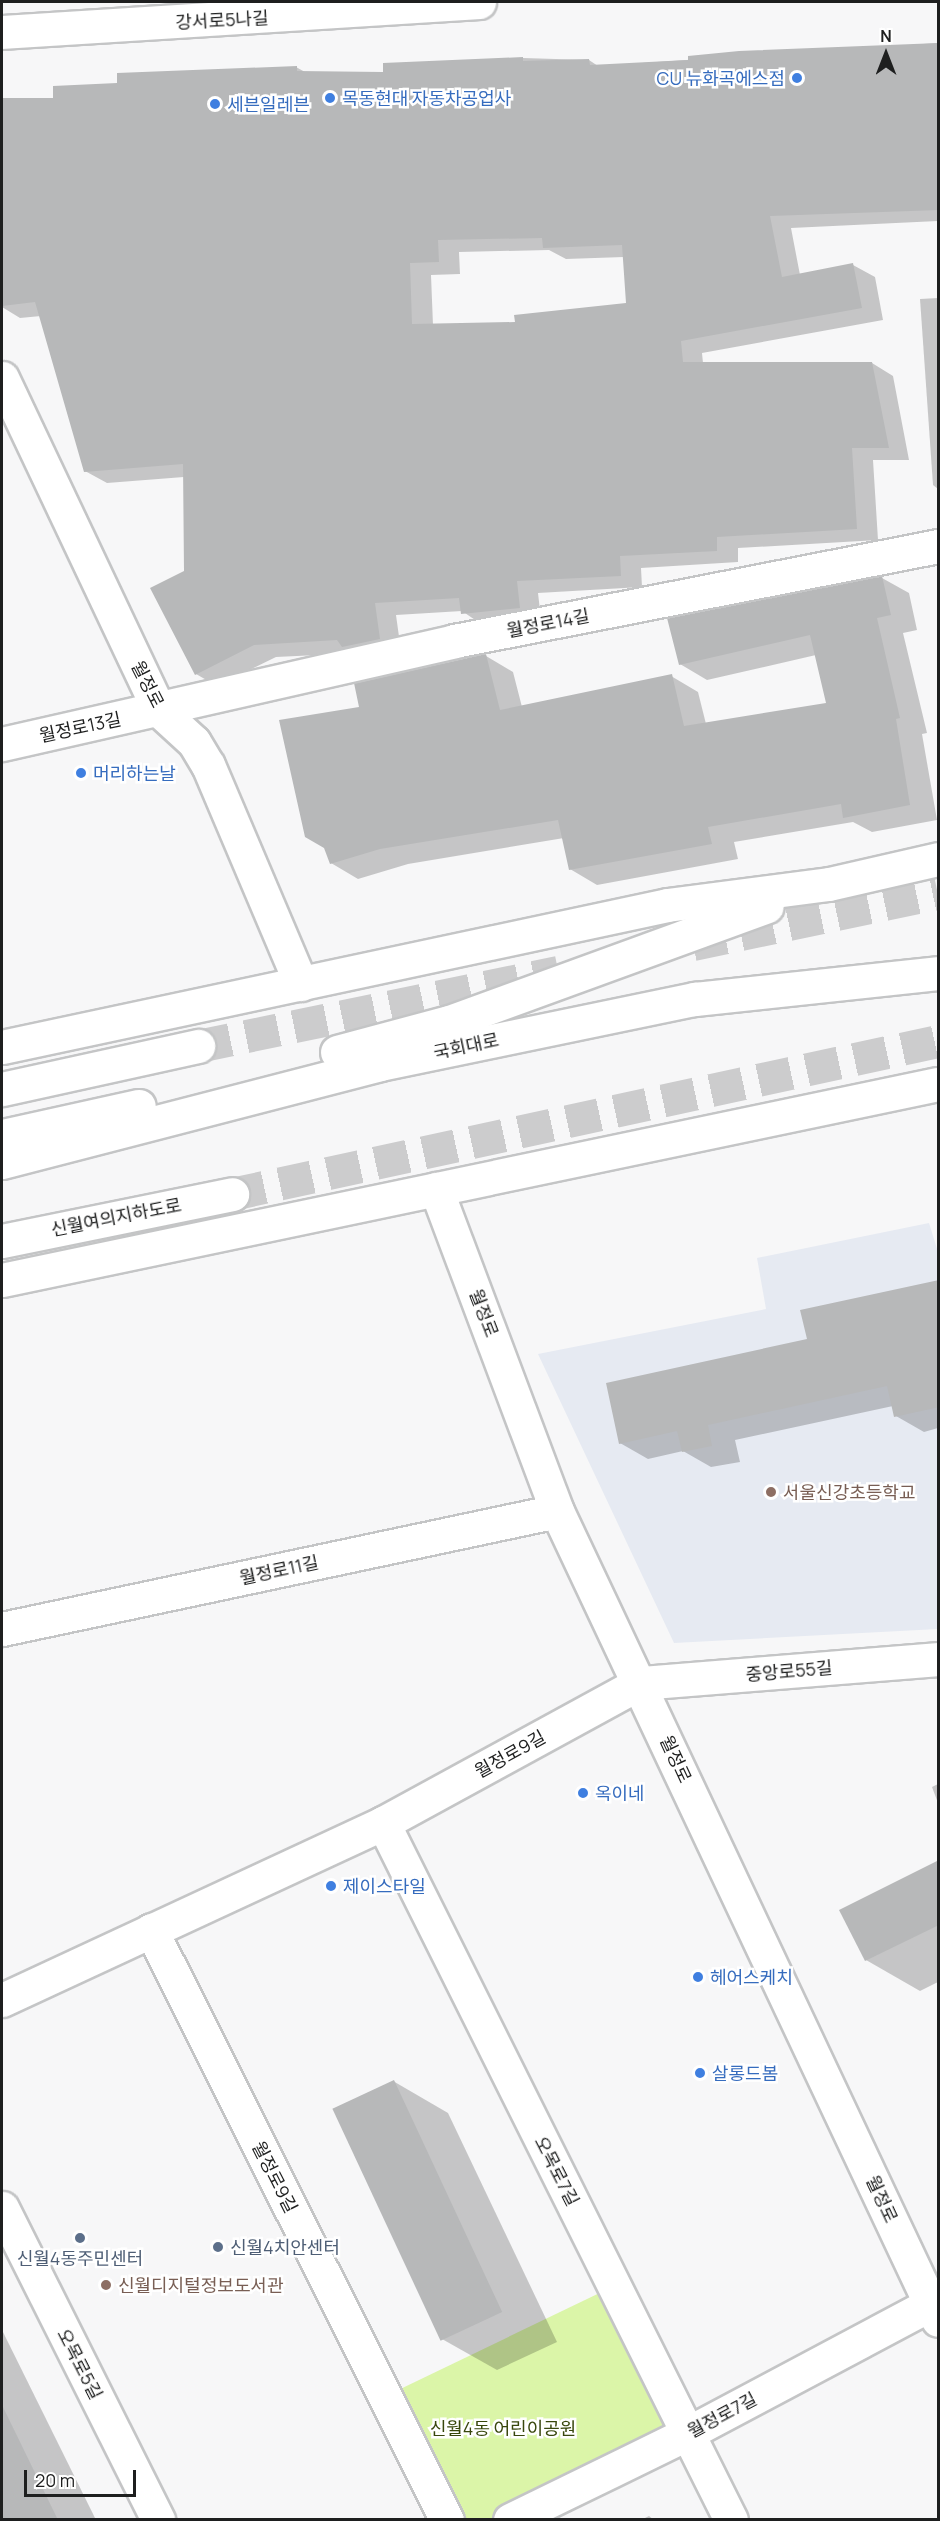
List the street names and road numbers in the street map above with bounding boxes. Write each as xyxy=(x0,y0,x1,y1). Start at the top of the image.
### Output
street label: 강서로5나길 xyxy=(175,7,269,33)
street label: 월정로14길 xyxy=(505,604,591,642)
street label: 월정로 xyxy=(127,657,169,711)
street label: 월정로13길 xyxy=(37,708,123,746)
street label: 국회대로 xyxy=(431,1029,501,1063)
street label: 신월여의지하도로 xyxy=(49,1194,183,1240)
street label: 월정로 xyxy=(465,1286,503,1340)
street label: 월정로11길 xyxy=(237,1551,321,1589)
street label: 중앙로55길 xyxy=(745,1656,833,1686)
street label: 월정로9길 xyxy=(471,1726,549,1782)
street label: 월정로 xyxy=(656,1732,696,1786)
street label: 오목로7길 xyxy=(530,2133,584,2209)
street label: 월정로9길 xyxy=(248,2138,302,2216)
street label: 월정로 xyxy=(862,2172,902,2226)
street label: 오목로5길 xyxy=(53,2325,107,2403)
street label: 월정로7길 xyxy=(684,2388,760,2442)

